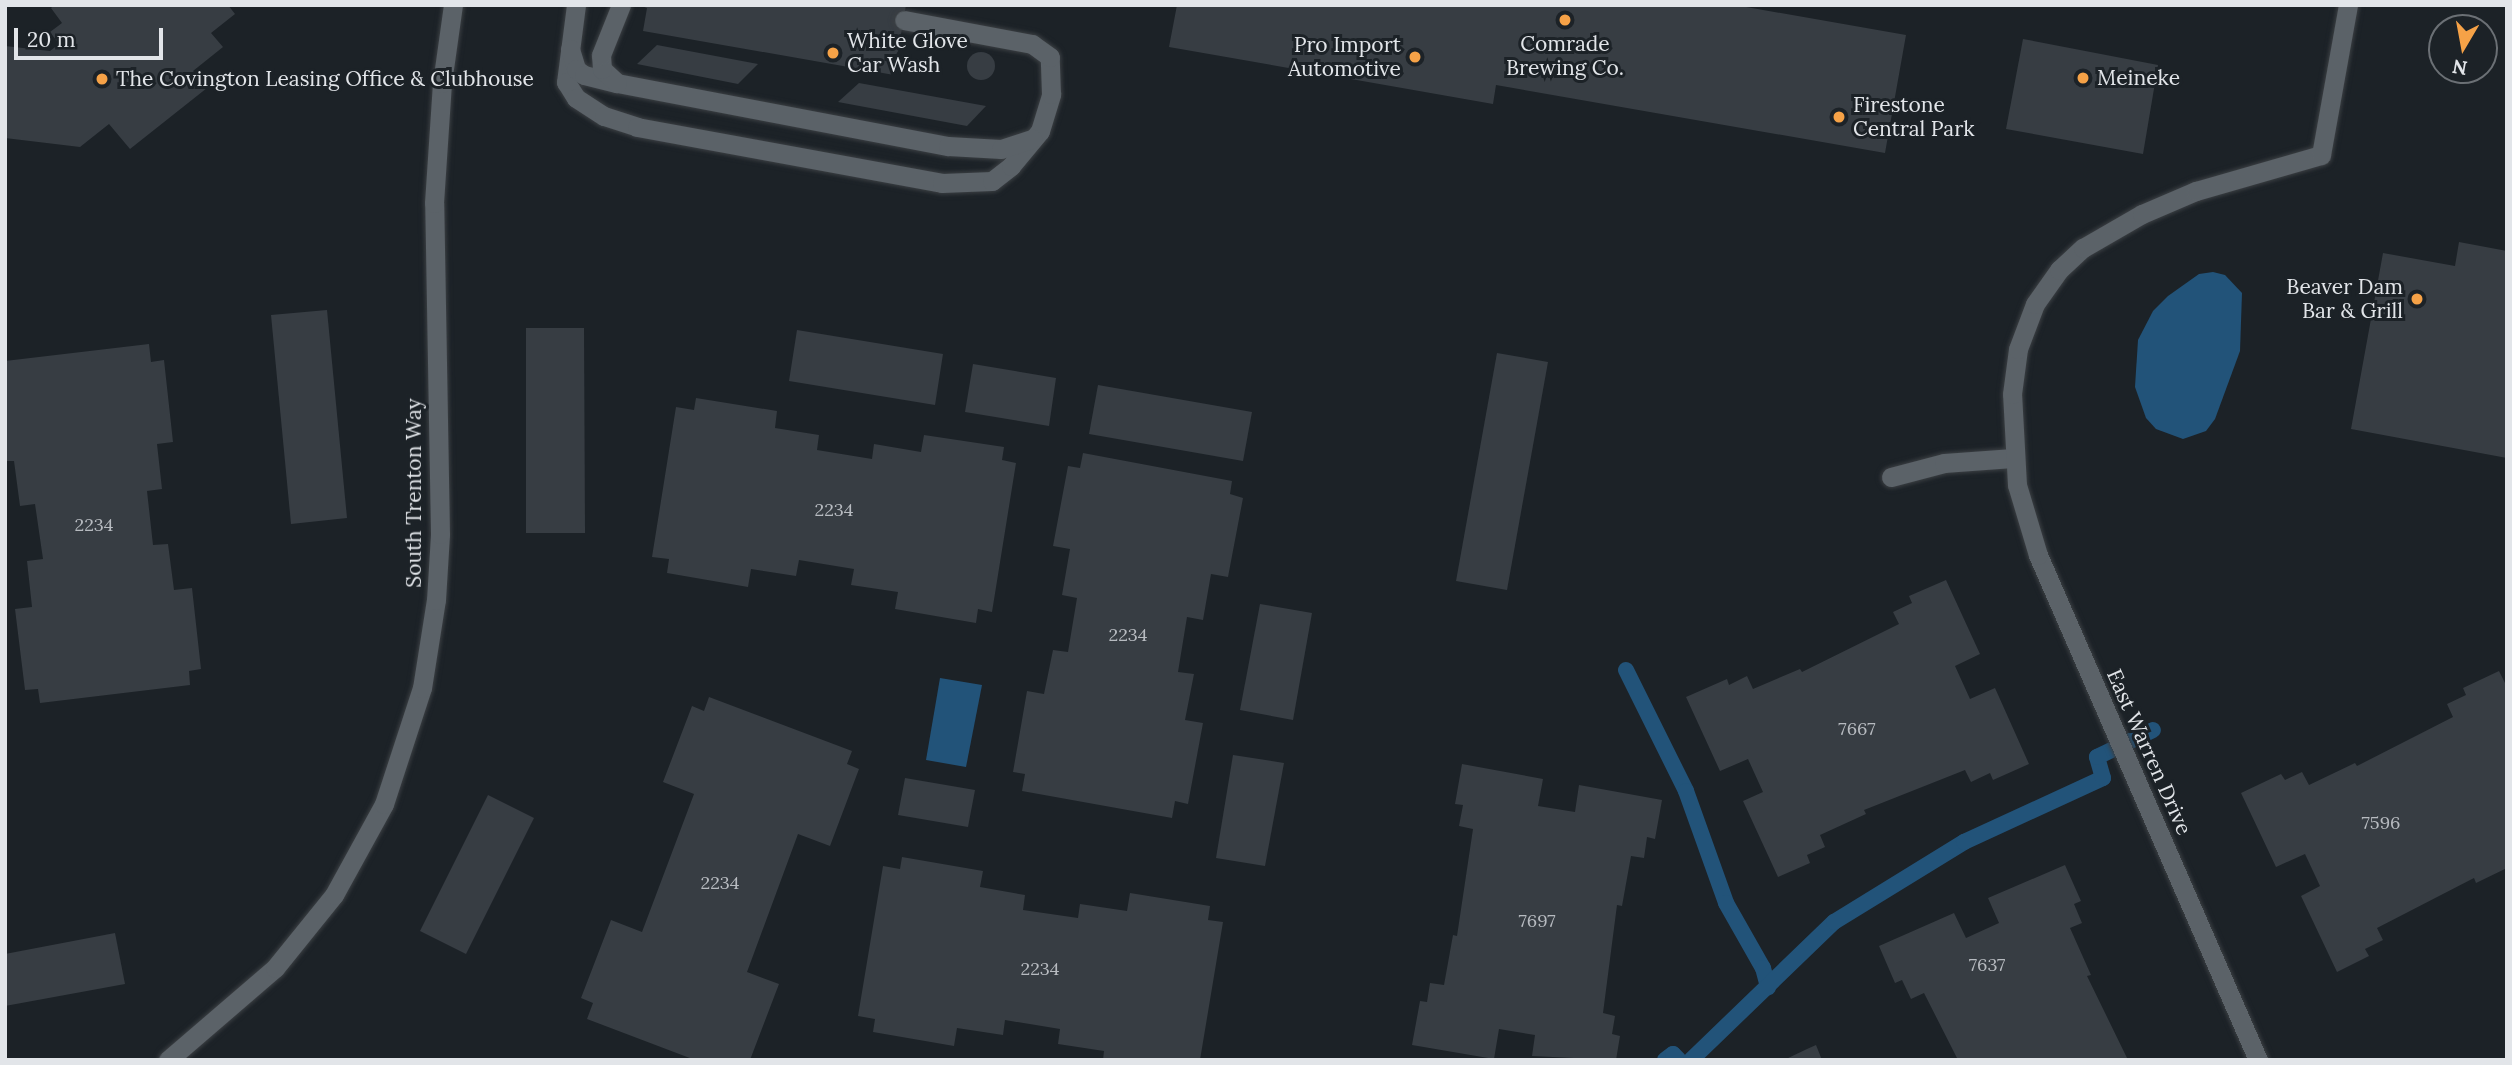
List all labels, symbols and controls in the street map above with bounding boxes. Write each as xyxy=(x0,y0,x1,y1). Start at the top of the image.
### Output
marker: Comrade Brewing Co. xyxy=(1557,12,1573,28)
scale bar xyxy=(18,14,166,58)
north arrow xyxy=(2428,14,2498,84)
text: 20 m xyxy=(27,26,76,53)
place label: White Glove Car Wash xyxy=(847,28,968,78)
place label: Comrade Brewing Co. xyxy=(1506,31,1624,81)
place label: Pro Import Automotive xyxy=(1288,32,1401,82)
marker: White Glove Car Wash xyxy=(825,45,841,61)
marker: Pro Import Automotive xyxy=(1407,49,1423,65)
text: N xyxy=(2450,55,2469,81)
place label: Meineke xyxy=(2097,65,2180,91)
place label: The Covington Leasing Office & Clubhouse xyxy=(116,66,534,92)
marker: Meineke xyxy=(2075,70,2091,86)
marker: The Covington Leasing Office & Clubhouse xyxy=(94,71,110,87)
place label: Firestone Central Park xyxy=(1853,92,1974,142)
marker: Firestone Central Park xyxy=(1831,109,1847,125)
place label: Beaver Dam Bar & Grill xyxy=(2286,274,2403,324)
marker: Beaver Dam Bar & Grill xyxy=(2409,291,2425,307)
street label: South Trenton Way xyxy=(401,398,427,588)
house number: 2234 xyxy=(815,499,853,521)
house number: 2234 xyxy=(75,514,113,536)
house number: 2234 xyxy=(1109,624,1147,646)
street label: East Warren Drive xyxy=(2101,665,2197,839)
house number: 7667 xyxy=(1838,718,1876,740)
house number: 7596 xyxy=(2362,812,2400,834)
house number: 2234 xyxy=(701,872,739,894)
house number: 7697 xyxy=(1519,910,1555,932)
house number: 7637 xyxy=(1969,954,2005,976)
house number: 2234 xyxy=(1021,958,1059,980)

